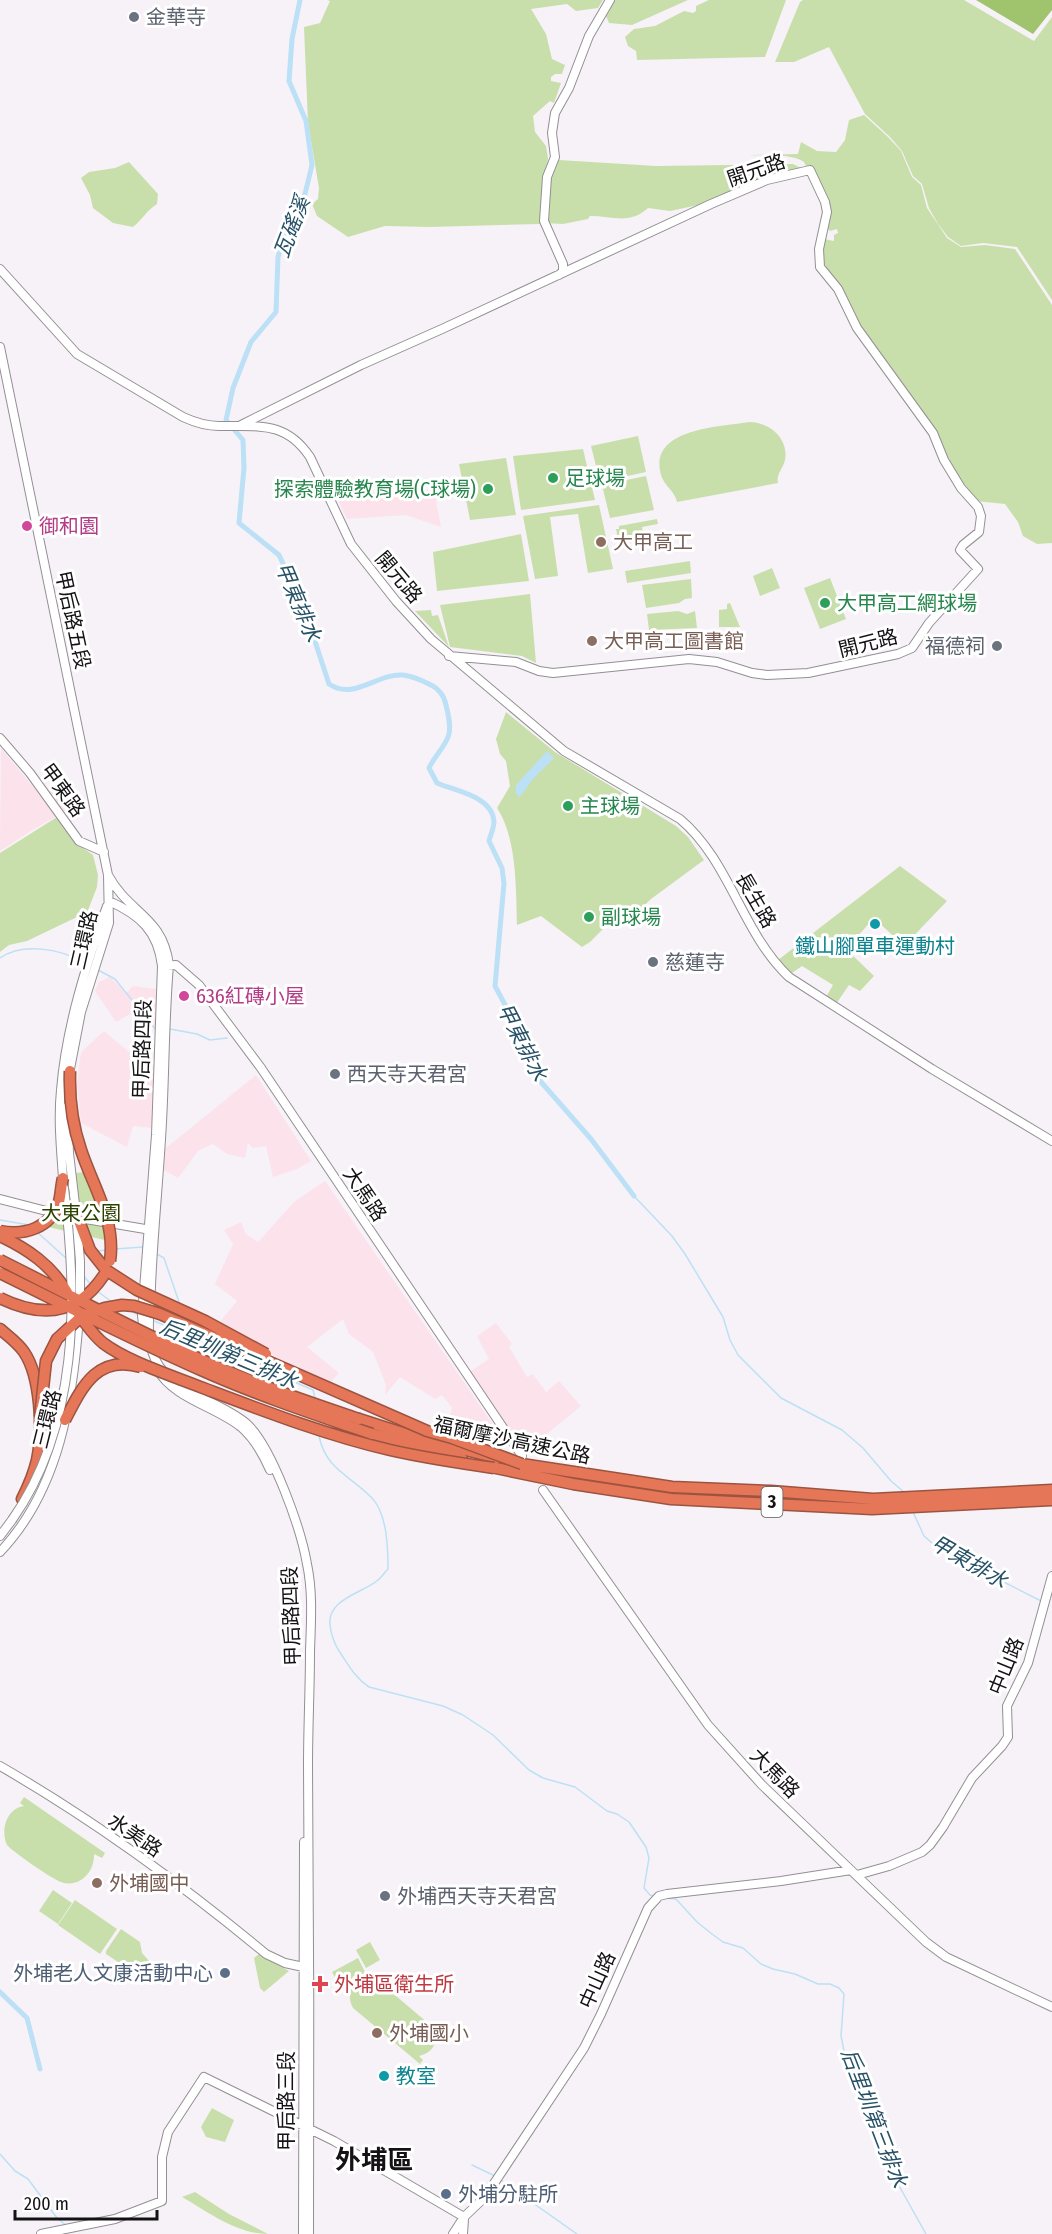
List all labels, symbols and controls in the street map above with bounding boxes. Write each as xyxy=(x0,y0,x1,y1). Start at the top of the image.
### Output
place label: 金華寺 xyxy=(146,5,206,29)
marker: 金華寺 xyxy=(127,10,141,24)
street label: 開元路 xyxy=(724,149,788,191)
water label: 瓦磘溪 xyxy=(269,190,317,261)
place label: 足球場 xyxy=(565,466,625,490)
marker: 足球場 xyxy=(546,471,560,485)
place label: 探索體驗教育場(C球場) xyxy=(274,477,476,501)
marker: 探索體驗教育場(C球場) xyxy=(481,482,495,496)
place label: 御和園 xyxy=(39,514,99,538)
marker: 御和園 xyxy=(20,519,34,533)
place label: 大甲高工 xyxy=(613,530,693,554)
marker: 大甲高工 xyxy=(594,535,608,549)
street label: 開元路 xyxy=(371,546,427,608)
water label: 甲東排水 xyxy=(270,558,327,647)
street label: 甲后路五段 xyxy=(51,569,95,671)
place label: 大甲高工網球場 xyxy=(837,591,977,615)
marker: 大甲高工網球場 xyxy=(818,596,832,610)
street label: 開元路 xyxy=(836,624,900,662)
place label: 大甲高工圖書館 xyxy=(604,629,744,653)
marker: 大甲高工圖書館 xyxy=(585,634,599,648)
place label: 福德祠 xyxy=(925,634,985,658)
marker: 福德祠 xyxy=(990,639,1004,653)
street label: 甲東路 xyxy=(36,759,90,821)
place label: 主球場 xyxy=(580,794,640,818)
marker: 主球場 xyxy=(561,799,575,813)
street label: 長生路 xyxy=(731,868,781,932)
place label: 副球場 xyxy=(601,905,661,929)
street label: 三環路 xyxy=(66,908,102,972)
marker: 副球場 xyxy=(582,910,596,924)
marker: 鐵山腳單車運動村 xyxy=(868,917,882,931)
place label: 鐵山腳單車運動村 xyxy=(795,934,955,958)
place label: 慈蓮寺 xyxy=(665,950,725,974)
marker: 慈蓮寺 xyxy=(646,955,660,969)
place label: 636紅磚小屋 xyxy=(196,984,305,1008)
marker: 636紅磚小屋 xyxy=(177,989,191,1003)
street label: 甲后路四段 xyxy=(128,999,156,1099)
water label: 甲東排水 xyxy=(491,999,553,1086)
place label: 西天寺天君宮 xyxy=(347,1062,467,1086)
marker: 西天寺天君宮 xyxy=(328,1067,342,1081)
street label: 大馬路 xyxy=(338,1162,392,1226)
park label: 大東公園 xyxy=(41,1201,121,1225)
water label: 后里圳第三排水 xyxy=(156,1313,303,1395)
street label: 三環路 xyxy=(28,1387,66,1451)
street label: 福爾摩沙高速公路 xyxy=(431,1412,593,1468)
road number: 3 xyxy=(762,1487,782,1517)
water label: 甲東排水 xyxy=(926,1530,1013,1595)
street label: 甲后路四段 xyxy=(277,1566,305,1666)
street label: 中山路 xyxy=(984,1634,1028,1698)
street label: 大馬路 xyxy=(746,1743,804,1803)
street label: 水美路 xyxy=(103,1808,167,1862)
place label: 外埔國中 xyxy=(109,1871,189,1895)
marker: 外埔國中 xyxy=(90,1876,104,1890)
place label: 外埔西天寺天君宮 xyxy=(397,1884,557,1908)
marker: 外埔西天寺天君宮 xyxy=(378,1889,392,1903)
street label: 中山路 xyxy=(574,1948,620,2012)
place label: 外埔老人文康活動中心 xyxy=(13,1961,213,1985)
marker: 外埔老人文康活動中心 xyxy=(218,1966,232,1980)
place label: 外埔區衛生所 xyxy=(334,1972,454,1996)
marker: 外埔區衛生所 xyxy=(311,1975,329,1993)
place label: 外埔國小 xyxy=(389,2021,469,2045)
marker: 外埔國小 xyxy=(370,2026,384,2040)
water label: 后里圳第三排水 xyxy=(836,2045,913,2192)
street label: 甲后路三段 xyxy=(274,2051,298,2151)
place label: 教室 xyxy=(396,2064,436,2088)
marker: 教室 xyxy=(377,2069,391,2083)
district label: 外埔區 xyxy=(335,2145,413,2176)
place label: 外埔分駐所 xyxy=(458,2182,558,2206)
scale bar xyxy=(15,2183,158,2221)
marker: 外埔分駐所 xyxy=(439,2187,453,2201)
text: 200 m xyxy=(24,2193,69,2215)

